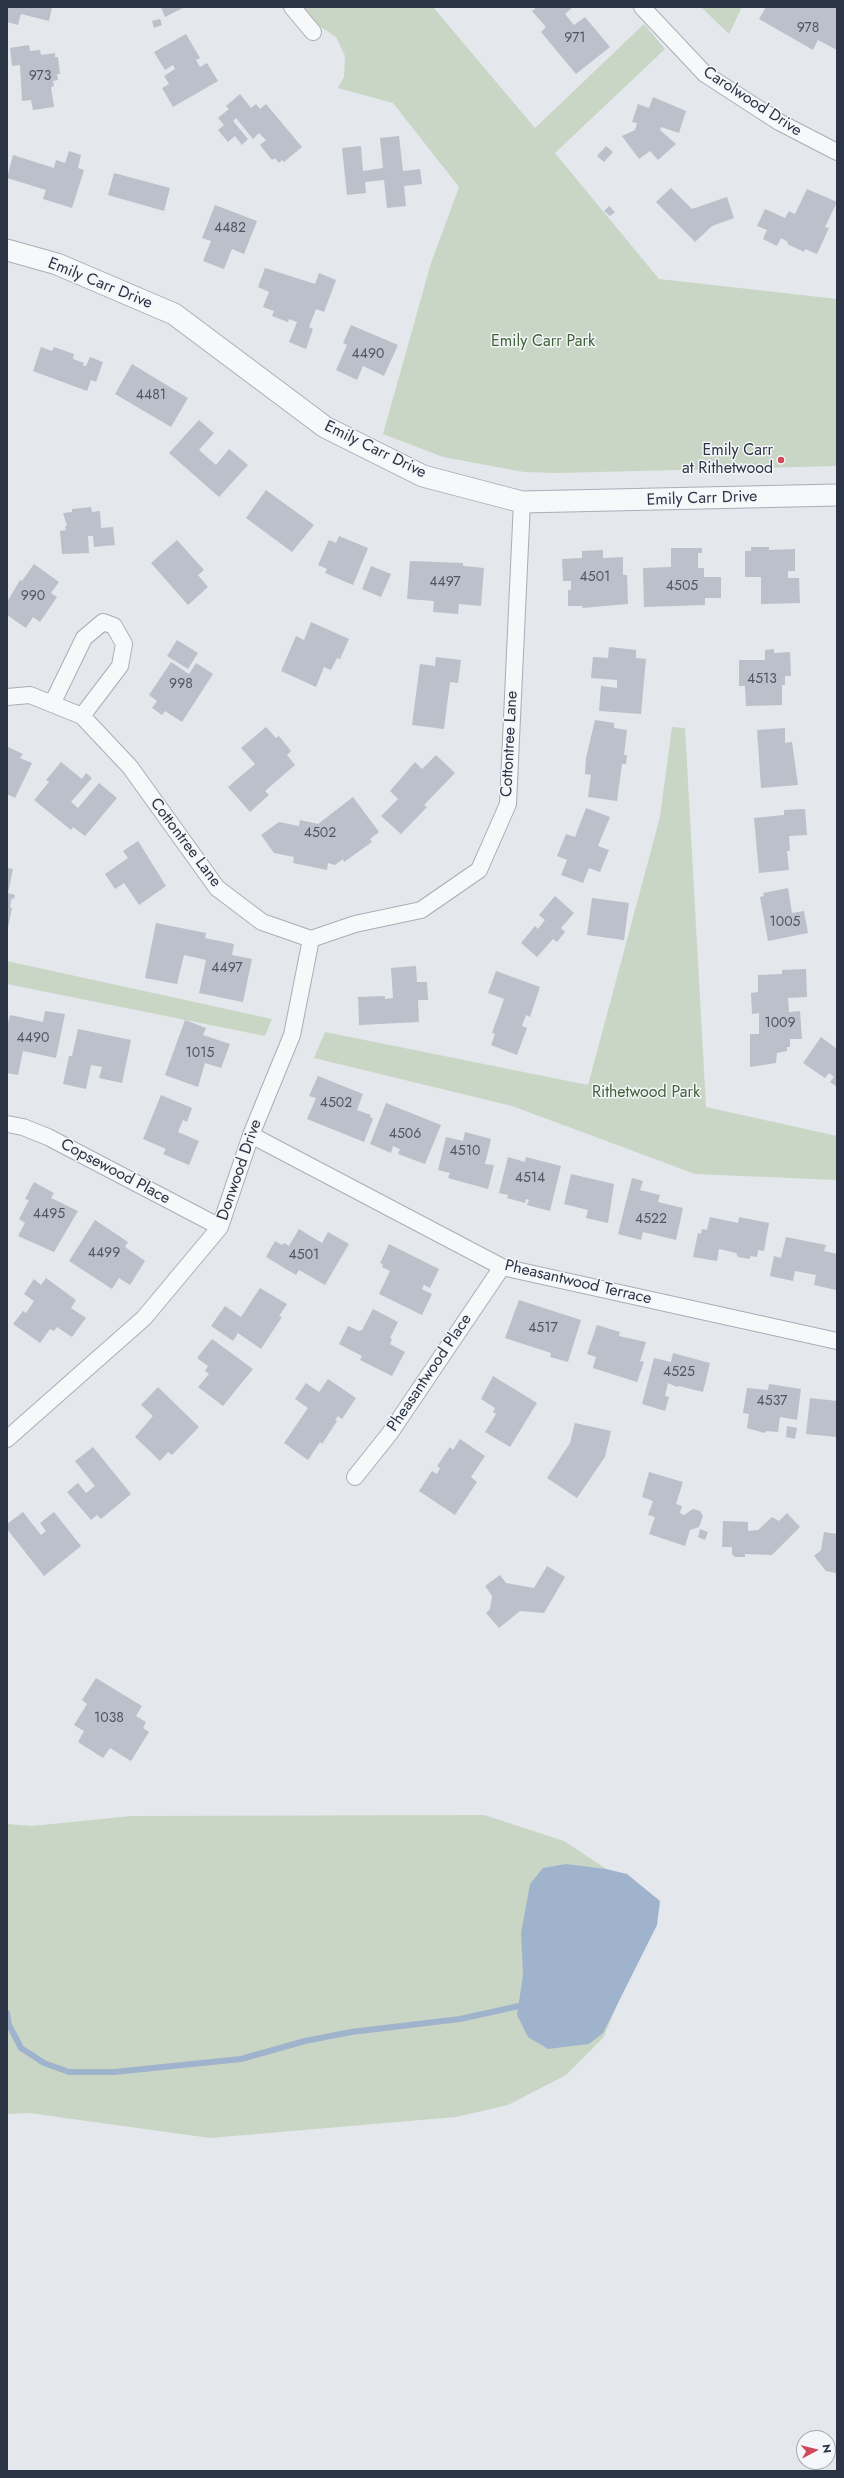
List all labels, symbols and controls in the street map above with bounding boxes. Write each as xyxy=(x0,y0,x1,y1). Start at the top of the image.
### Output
house number: 978 xyxy=(797,21,819,37)
house number: 971 xyxy=(564,31,586,47)
street label: Carolwood Drive xyxy=(699,63,805,141)
house number: 973 xyxy=(29,69,51,85)
house number: 4482 xyxy=(214,221,246,237)
street label: Emily Carr Drive xyxy=(45,254,155,314)
park label: Emily Carr Park xyxy=(491,332,595,352)
house number: 4490 xyxy=(352,347,384,363)
house number: 4481 xyxy=(136,388,166,404)
street label: Emily Carr Drive xyxy=(321,417,429,483)
place label: Emily Carr at Rithetwood xyxy=(682,441,773,479)
marker: Emily Carr at Rithetwood xyxy=(776,455,786,465)
street label: Emily Carr Drive xyxy=(646,487,758,511)
house number: 4501 xyxy=(580,570,610,586)
house number: 4497 xyxy=(429,575,461,591)
house number: 4505 xyxy=(666,579,698,595)
house number: 990 xyxy=(21,589,45,605)
house number: 4513 xyxy=(747,672,777,688)
house number: 998 xyxy=(169,677,193,693)
street label: Cottontree Lane xyxy=(498,690,522,798)
street label: Cottontree Lane xyxy=(145,795,225,891)
house number: 4502 xyxy=(304,826,336,842)
house number: 1005 xyxy=(770,915,800,931)
house number: 4497 xyxy=(211,961,243,977)
house number: 1009 xyxy=(764,1016,796,1032)
house number: 4490 xyxy=(17,1031,49,1047)
house number: 1015 xyxy=(186,1046,214,1062)
park label: Rithetwood Park xyxy=(592,1083,700,1103)
house number: 4502 xyxy=(320,1096,352,1112)
street label: Donwood Drive xyxy=(214,1117,266,1223)
house number: 4506 xyxy=(389,1127,421,1143)
street label: Copsewood Place xyxy=(57,1135,173,1209)
house number: 4510 xyxy=(450,1144,480,1160)
house number: 4514 xyxy=(515,1171,545,1187)
house number: 4495 xyxy=(33,1207,65,1223)
house number: 4522 xyxy=(635,1212,667,1228)
house number: 4499 xyxy=(88,1246,120,1262)
house number: 4501 xyxy=(289,1248,319,1264)
street label: Pheasantwood Terrace xyxy=(503,1257,653,1309)
street label: Pheasantwood Place xyxy=(384,1311,476,1435)
house number: 4517 xyxy=(528,1321,558,1337)
house number: 4525 xyxy=(663,1365,695,1381)
house number: 4537 xyxy=(757,1394,787,1410)
house number: 1038 xyxy=(94,1711,124,1727)
north arrow xyxy=(796,2430,836,2470)
text: N xyxy=(818,2443,835,2454)

